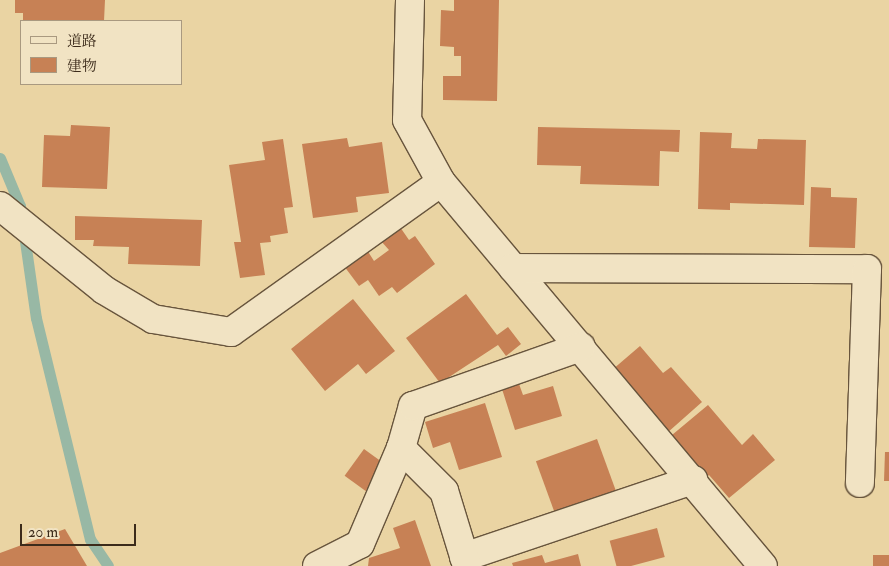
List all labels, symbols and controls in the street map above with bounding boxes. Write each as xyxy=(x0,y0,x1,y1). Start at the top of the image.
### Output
legend xyxy=(20,20,182,85)
text: 道路 xyxy=(67,32,97,51)
text: 建物 xyxy=(67,57,97,76)
scale bar xyxy=(22,514,139,546)
text: 20 m xyxy=(28,523,58,542)

